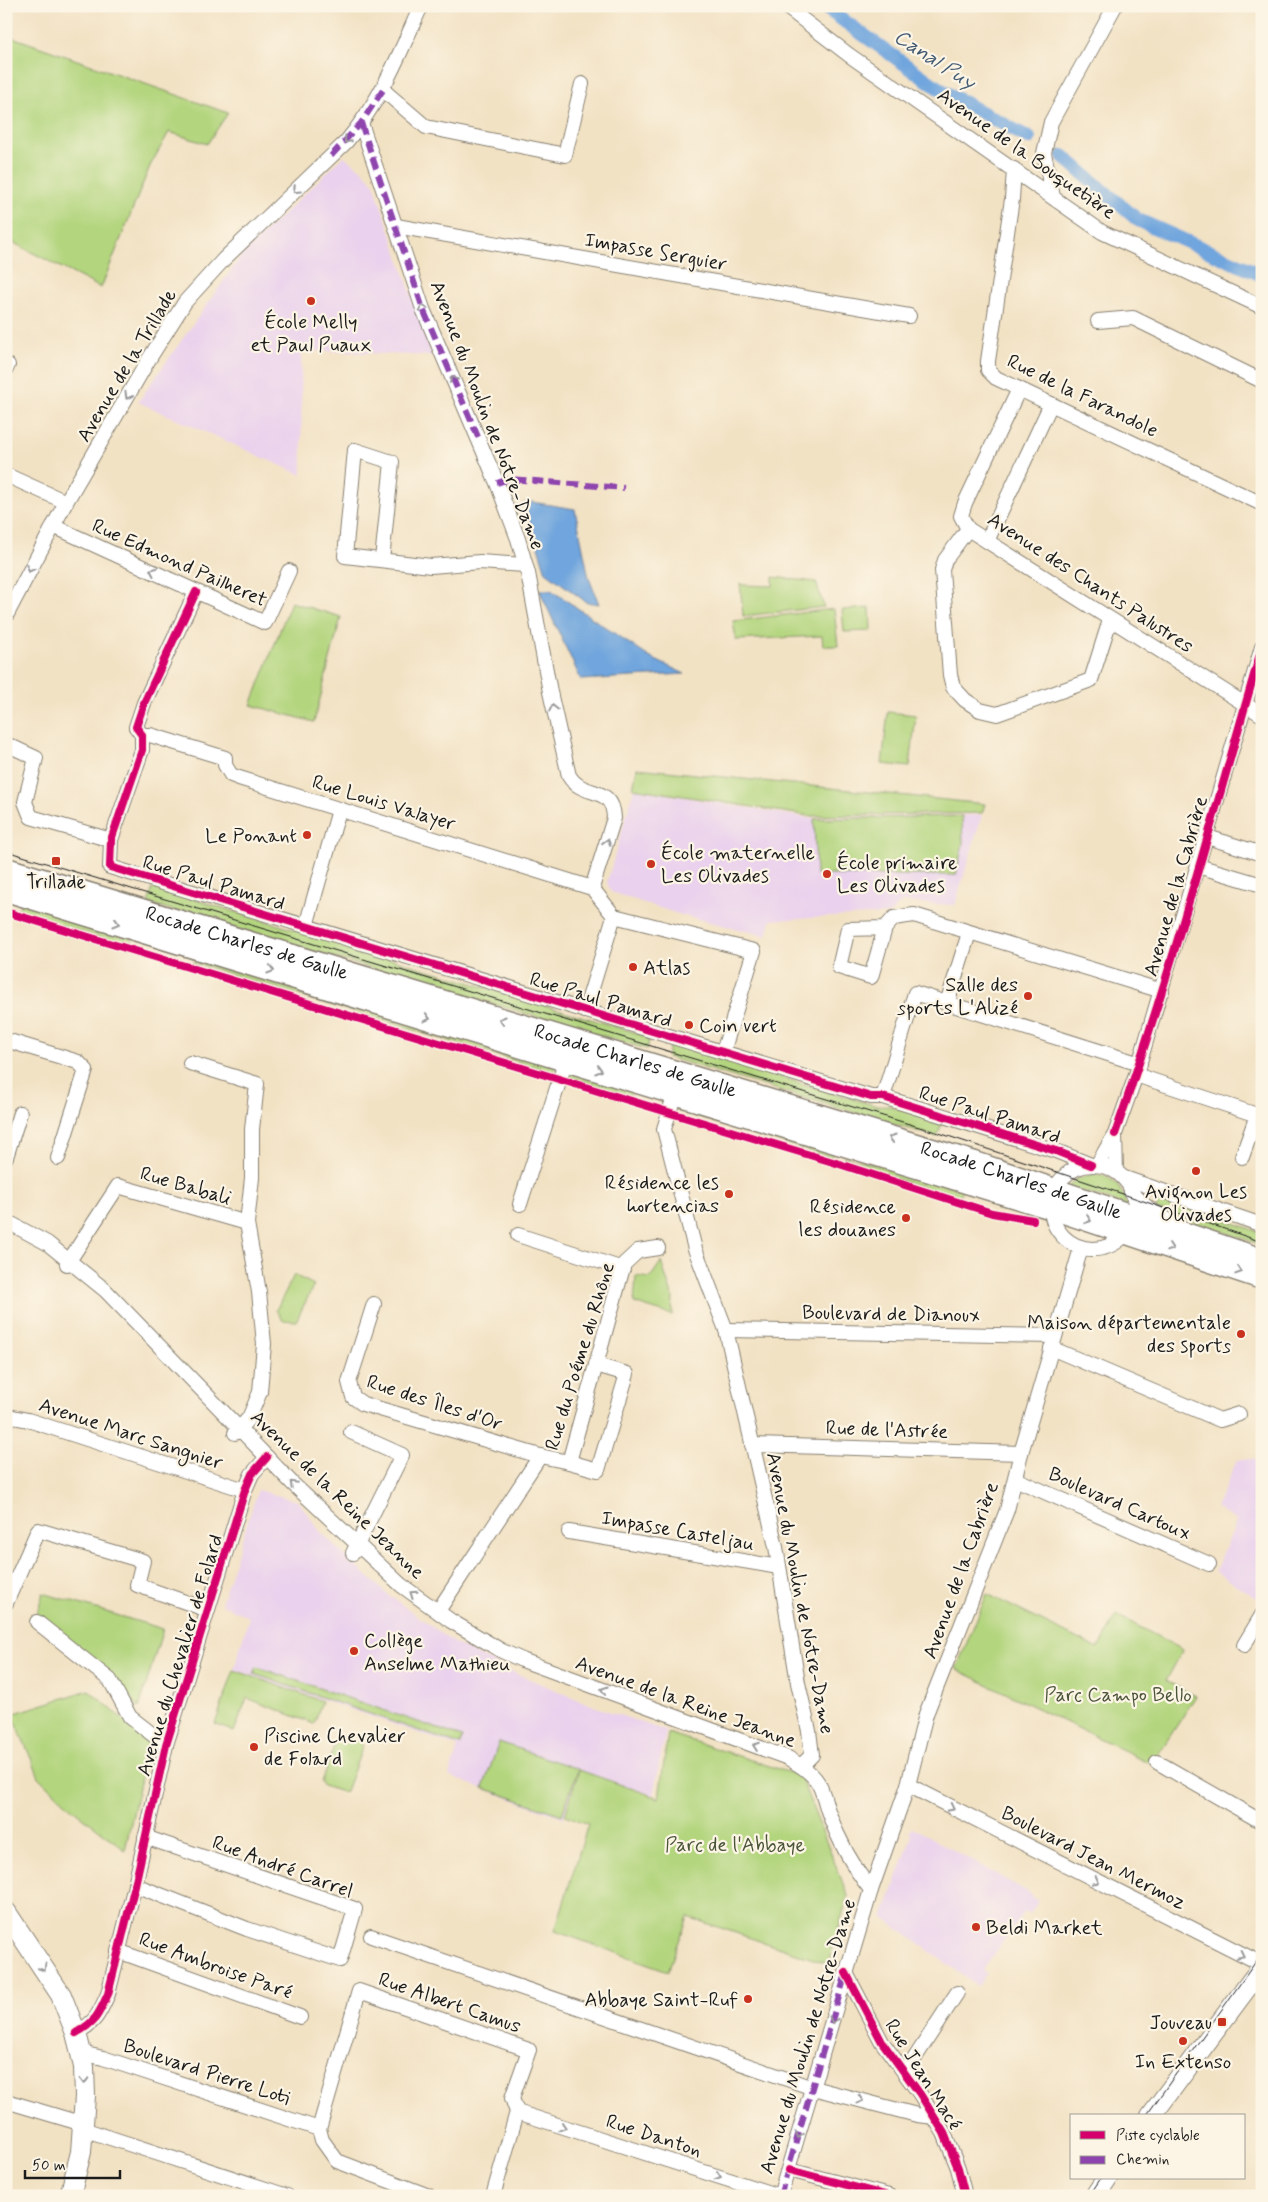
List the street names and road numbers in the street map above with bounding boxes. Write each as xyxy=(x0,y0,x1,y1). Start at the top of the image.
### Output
street label: Avenue de la Bouquetière xyxy=(931,82,1121,226)
street label: Impasse Serguier xyxy=(582,227,729,278)
street label: Avenue du Moulin de Notre-Dame xyxy=(423,277,550,554)
street label: Avenue de la Trillade xyxy=(71,284,184,447)
street label: Rue de la Farandole xyxy=(1002,348,1162,445)
street label: Avenue des Chants Palustres xyxy=(982,506,1198,660)
street label: Rue Edmond Pailheret xyxy=(88,513,271,614)
street label: Rue Louis Valayer xyxy=(309,769,459,838)
street label: Avenue de la Cabrière xyxy=(1138,793,1215,980)
street label: Rue Paul Pamard xyxy=(139,849,288,918)
street label: Rocade Charles de Gaulle xyxy=(142,900,352,987)
street label: Rue Paul Pamard xyxy=(526,966,675,1035)
street label: Rocade Charles de Gaulle xyxy=(530,1018,740,1105)
street label: Rue Paul Pamard xyxy=(915,1080,1064,1151)
street label: Rocade Charles de Gaulle xyxy=(917,1135,1126,1227)
street label: Rue Babali xyxy=(137,1161,234,1212)
street label: Rue du Poéme du Rhône xyxy=(539,1259,622,1454)
street label: Boulevard de Dianoux xyxy=(802,1299,980,1330)
street label: Rue des Îles d'Or xyxy=(363,1369,506,1438)
street label: Avenue Marc Sangnier xyxy=(35,1392,227,1478)
street label: Avenue de la Reine Jeanne xyxy=(244,1405,430,1586)
street label: Rue de l'Astrée xyxy=(825,1415,949,1446)
street label: Avenue du Moulin de Notre-Dame xyxy=(759,1450,840,1736)
street label: Boulevard Cartoux xyxy=(1044,1461,1195,1548)
street label: Avenue de la Cabrière xyxy=(917,1478,1006,1663)
street label: Impasse Casteljau xyxy=(599,1505,756,1558)
street label: Avenue du Chevalier de Folard xyxy=(131,1531,230,1780)
street label: Avenue de la Reine Jeanne xyxy=(572,1650,800,1755)
street label: Boulevard Jean Mermoz xyxy=(996,1800,1190,1917)
street label: Rue André Carrel xyxy=(208,1829,357,1905)
street label: Avenue du Moulin de Notre-Dame xyxy=(754,1896,863,2177)
street label: Rue Ambroise Paré xyxy=(135,1926,296,2007)
street label: Rue Albert Camus xyxy=(375,1966,524,2040)
street label: Rue Jean Macé xyxy=(878,2014,968,2136)
street label: Boulevard Pierre Loti xyxy=(120,2033,293,2112)
street label: Rue Danton xyxy=(602,2108,705,2165)

